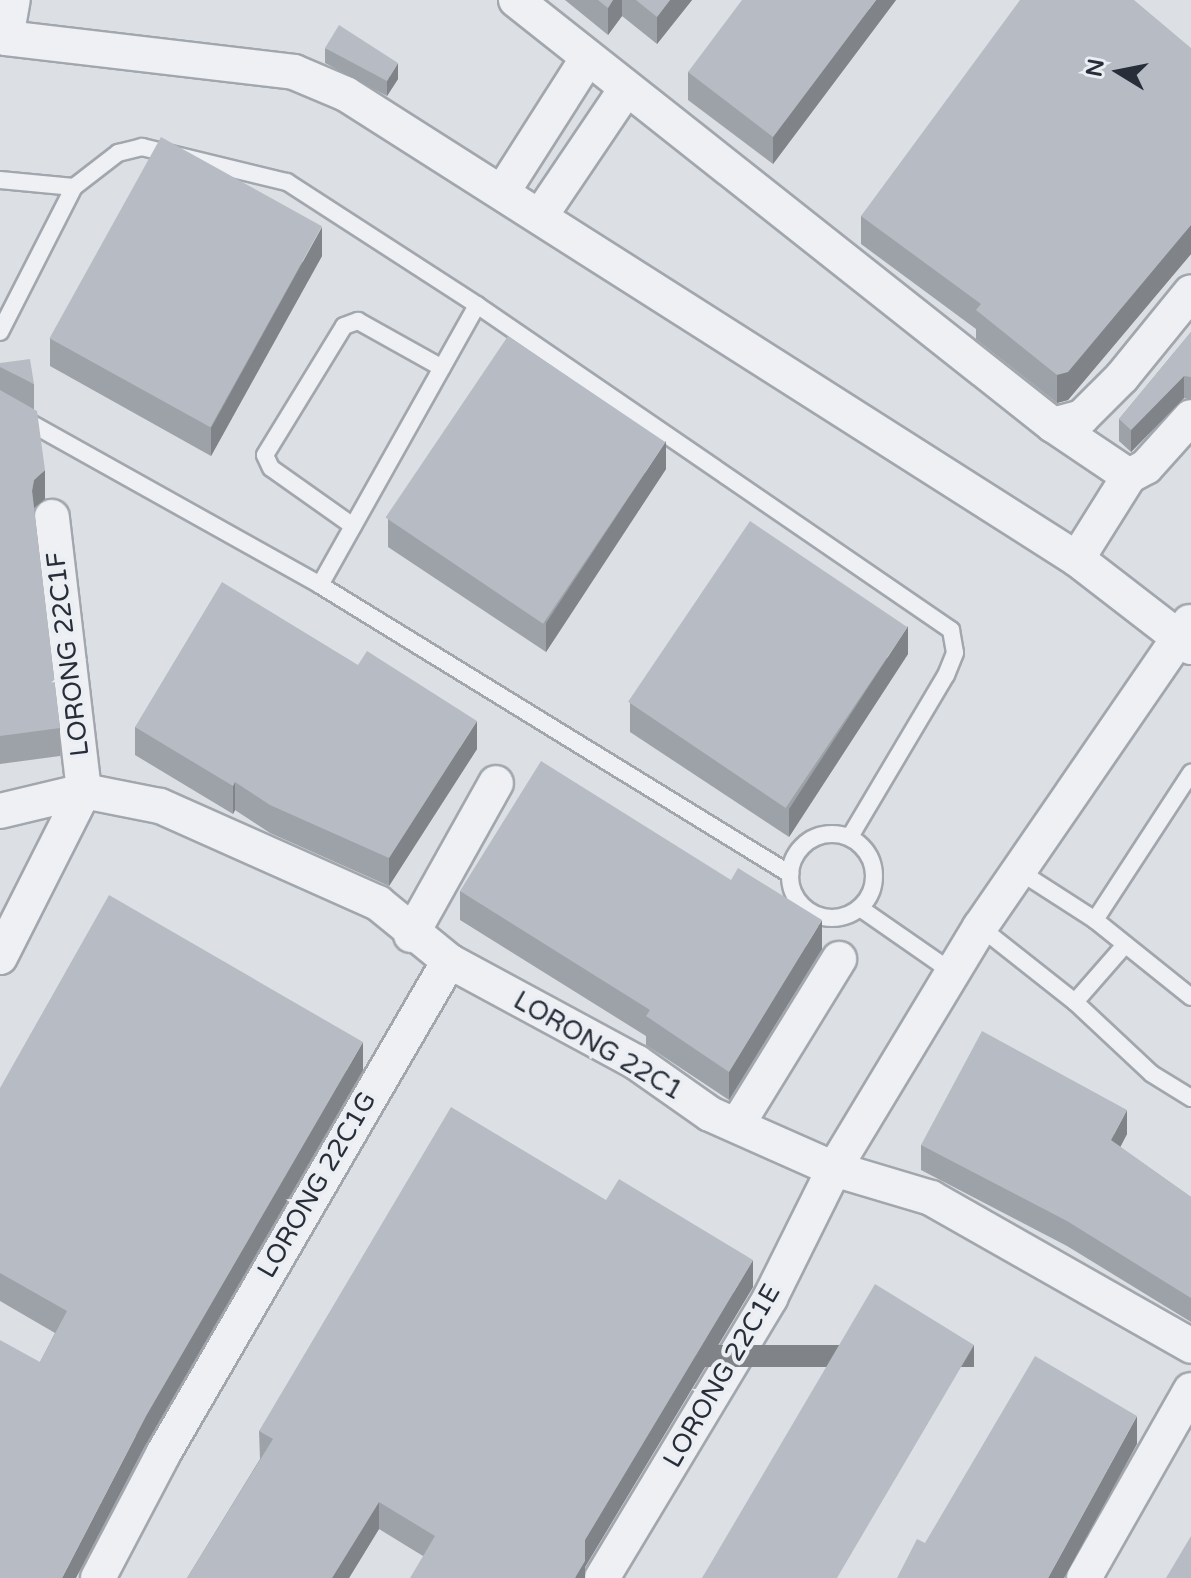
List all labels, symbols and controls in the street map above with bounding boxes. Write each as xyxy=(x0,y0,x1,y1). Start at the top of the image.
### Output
north arrow xyxy=(1079,32,1159,112)
text: N xyxy=(1081,57,1110,79)
street label: LORONG 22C1F xyxy=(40,550,96,758)
street label: LORONG 22C1 xyxy=(508,985,688,1107)
street label: LORONG 22C1G xyxy=(251,1086,383,1284)
street label: LORONG 22C1E xyxy=(657,1279,787,1473)

